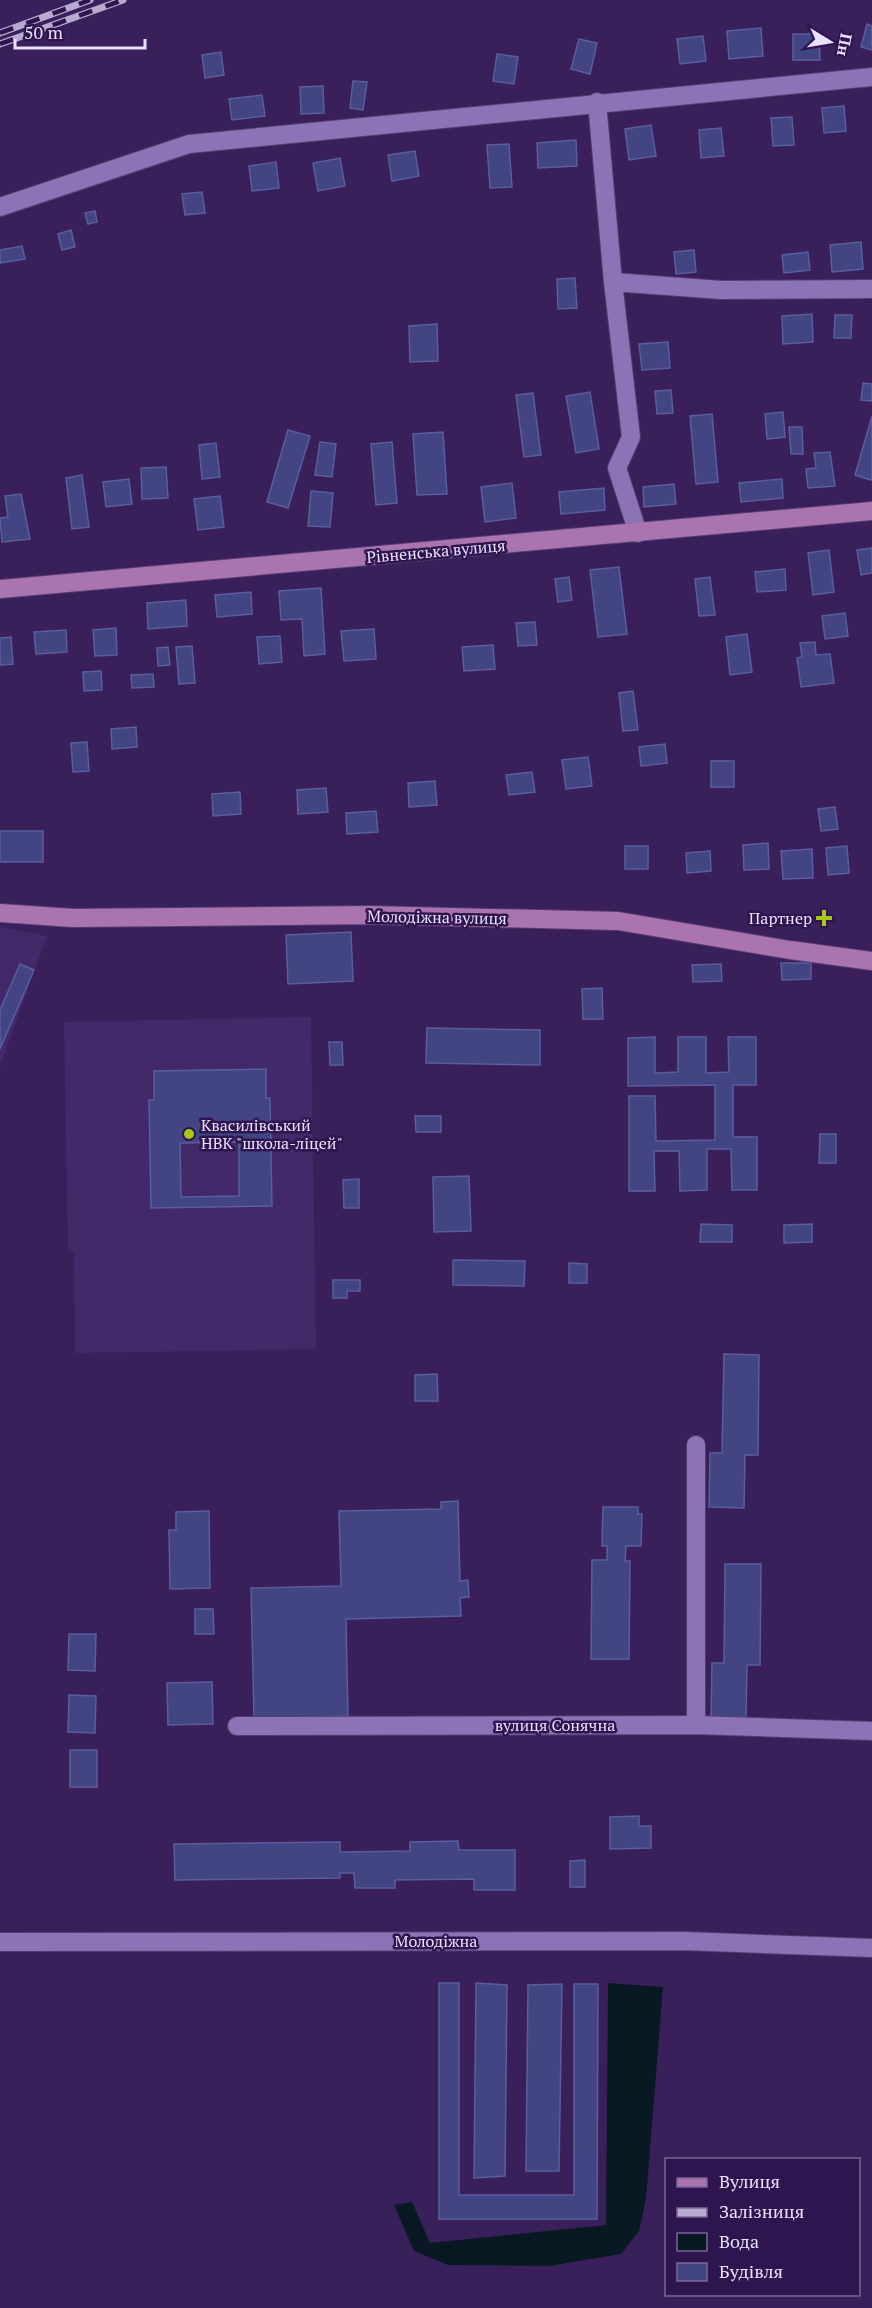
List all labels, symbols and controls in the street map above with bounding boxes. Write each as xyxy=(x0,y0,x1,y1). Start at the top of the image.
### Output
scale bar xyxy=(15,12,146,50)
north arrow xyxy=(800,12,860,72)
text: 50 m xyxy=(24,20,64,44)
text: Пн xyxy=(832,32,858,58)
street label: Рівненська вулиця xyxy=(366,534,506,568)
street label: Молодіжна вулиця xyxy=(367,905,507,929)
place label: Партнер xyxy=(749,907,812,929)
marker: Партнер xyxy=(817,911,831,925)
place label: Квасилівський НВК "школа-ліцей" xyxy=(201,1114,343,1154)
marker: Квасилівський НВК "школа-ліцей" xyxy=(182,1127,196,1141)
street label: вулиця Сонячна xyxy=(495,1714,615,1736)
street label: Молодіжна xyxy=(395,1930,477,1952)
legend xyxy=(665,2158,860,2296)
text: Вулиця xyxy=(719,2169,780,2193)
text: Залізниця xyxy=(719,2199,804,2223)
text: Вода xyxy=(719,2229,759,2253)
text: Будівля xyxy=(719,2259,783,2283)

